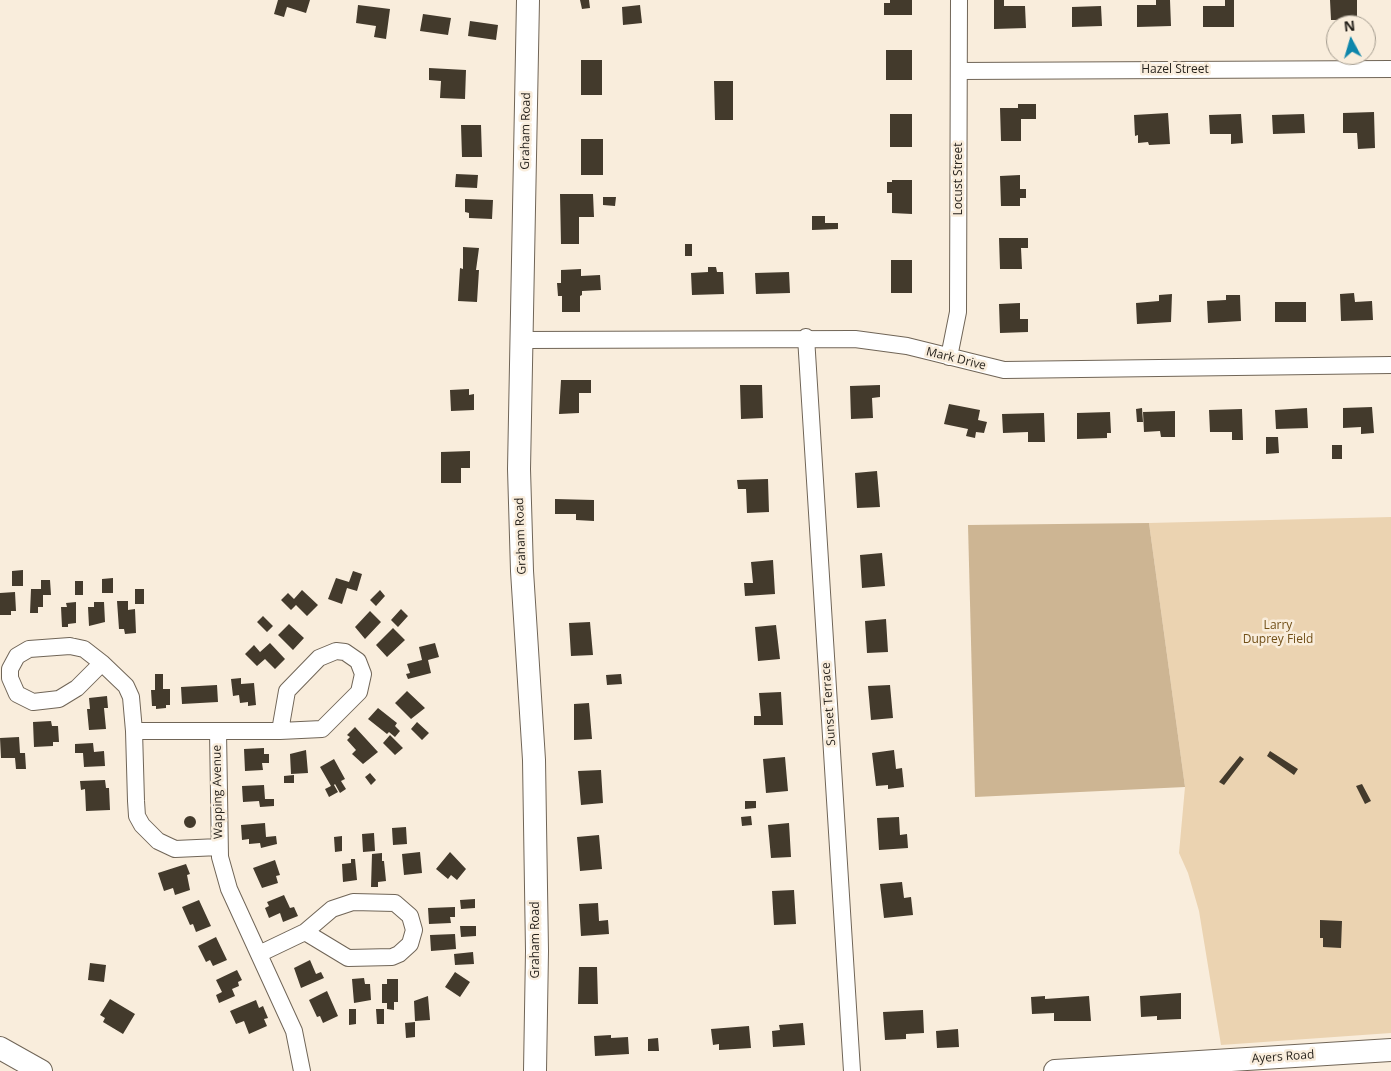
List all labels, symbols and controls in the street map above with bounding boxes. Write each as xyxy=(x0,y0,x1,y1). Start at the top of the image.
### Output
north arrow xyxy=(1326,15,1376,65)
text: N xyxy=(1343,16,1356,36)
street label: Hazel Street xyxy=(1141,63,1209,77)
street label: Graham Road xyxy=(518,92,534,170)
street label: Locust Street xyxy=(952,142,966,216)
street label: Mark Drive xyxy=(925,345,987,373)
street label: Graham Road xyxy=(512,497,530,575)
park label: Larry Duprey Field xyxy=(1243,619,1313,647)
street label: Sunset Terrace xyxy=(819,662,839,746)
street label: Wapping Avenue xyxy=(210,745,226,839)
street label: Graham Road xyxy=(529,901,543,979)
street label: Ayers Road xyxy=(1251,1048,1315,1066)

